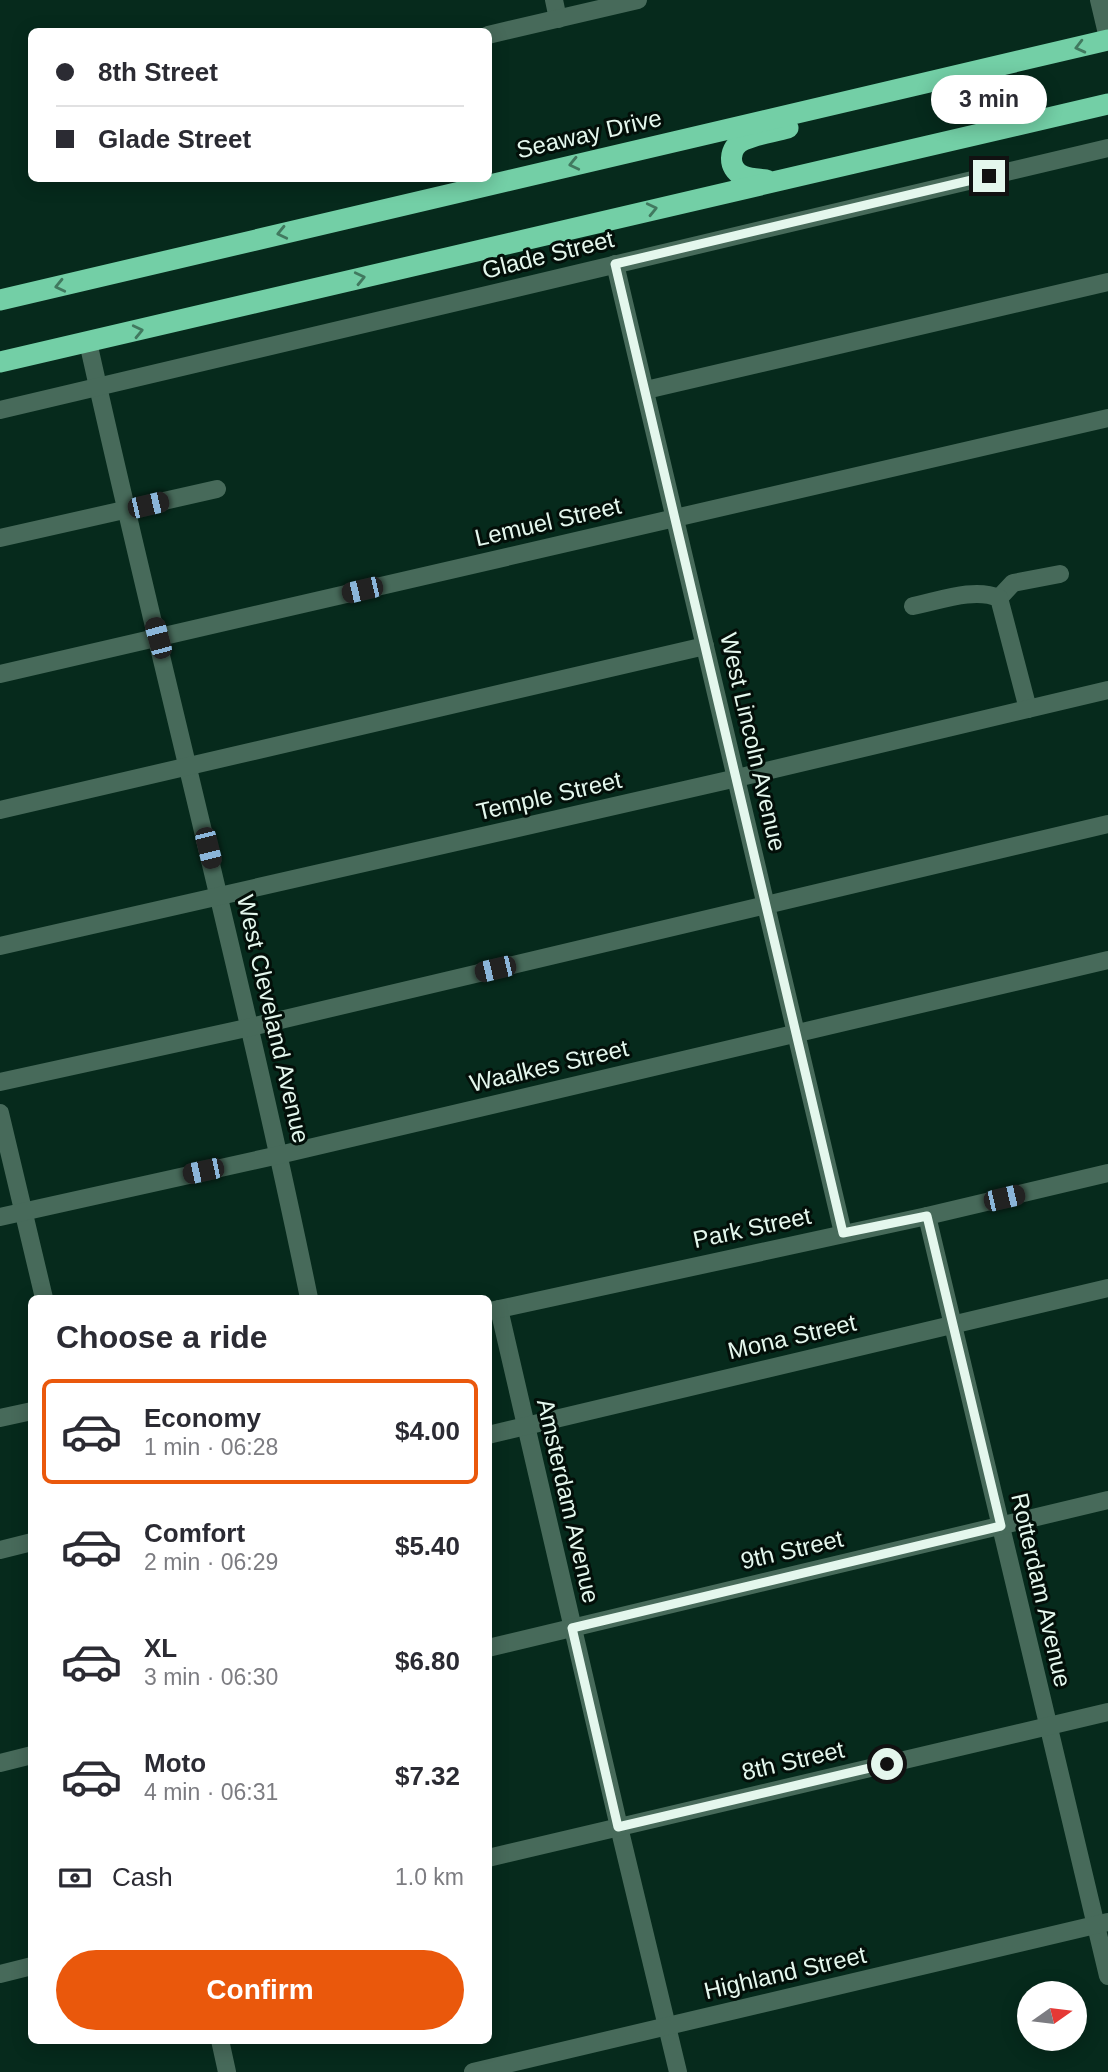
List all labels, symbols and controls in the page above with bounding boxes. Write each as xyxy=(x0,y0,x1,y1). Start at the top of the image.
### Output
one-way arrow xyxy=(1074,39,1086,53)
text: 8th Street xyxy=(98,57,218,87)
callout: 3 min xyxy=(931,74,1047,124)
text: 3 min xyxy=(959,86,1019,112)
street label: Seaway Drive xyxy=(514,104,664,163)
text: Glade Street xyxy=(98,124,251,154)
one-way arrow xyxy=(569,156,581,170)
route end xyxy=(973,160,1005,192)
one-way arrow xyxy=(646,203,658,217)
one-way arrow xyxy=(276,225,288,240)
street label: Glade Street xyxy=(479,225,617,284)
one-way arrow xyxy=(353,272,365,286)
one-way arrow xyxy=(54,278,66,292)
one-way arrow xyxy=(132,324,144,339)
car xyxy=(126,490,171,520)
street label: Lemuel Street xyxy=(472,491,624,551)
car xyxy=(340,575,385,605)
car xyxy=(143,615,174,661)
street label: West Lincoln Avenue xyxy=(715,630,792,854)
street label: Temple Street xyxy=(474,766,624,825)
car xyxy=(193,825,224,871)
street label: West Cleveland Avenue xyxy=(232,892,315,1146)
car xyxy=(473,954,518,984)
street label: Waalkes Street xyxy=(467,1034,631,1097)
car xyxy=(181,1156,226,1186)
car xyxy=(982,1183,1027,1213)
street label: Park Street xyxy=(690,1202,814,1253)
street label: Mona Street xyxy=(725,1309,859,1364)
text: Choose a ride xyxy=(56,1319,268,1355)
street label: Amsterdam Avenue xyxy=(532,1396,605,1606)
icon: car xyxy=(60,1400,123,1463)
text: Economy xyxy=(144,1403,261,1433)
text: $4.00 xyxy=(395,1416,460,1446)
text: 1 min · 06:28 xyxy=(144,1434,278,1460)
street label: Rotterdam Avenue xyxy=(1006,1490,1077,1690)
icon: car xyxy=(60,1515,123,1578)
text: Comfort xyxy=(144,1518,245,1548)
street label: 9th Street xyxy=(738,1525,846,1574)
text: $5.40 xyxy=(395,1531,460,1561)
text: 2 min · 06:29 xyxy=(144,1549,278,1575)
icon: car xyxy=(60,1630,123,1693)
text: XL xyxy=(144,1633,177,1663)
text: $6.80 xyxy=(395,1646,460,1676)
text: 3 min · 06:30 xyxy=(144,1664,278,1690)
street label: 8th Street xyxy=(739,1736,847,1785)
icon: car xyxy=(60,1745,123,1808)
text: Moto xyxy=(144,1748,206,1778)
route start xyxy=(871,1748,903,1780)
text: $7.32 xyxy=(395,1761,460,1791)
text: 4 min · 06:31 xyxy=(144,1779,278,1805)
icon: cash xyxy=(56,1859,94,1897)
text: Cash xyxy=(112,1862,173,1892)
text: 1.0 km xyxy=(395,1864,464,1890)
street label: Highland Street xyxy=(701,1941,869,2004)
button: Confirm xyxy=(56,1950,464,2030)
north arrow xyxy=(1017,1981,1087,2051)
map controls xyxy=(1017,1981,1087,2051)

